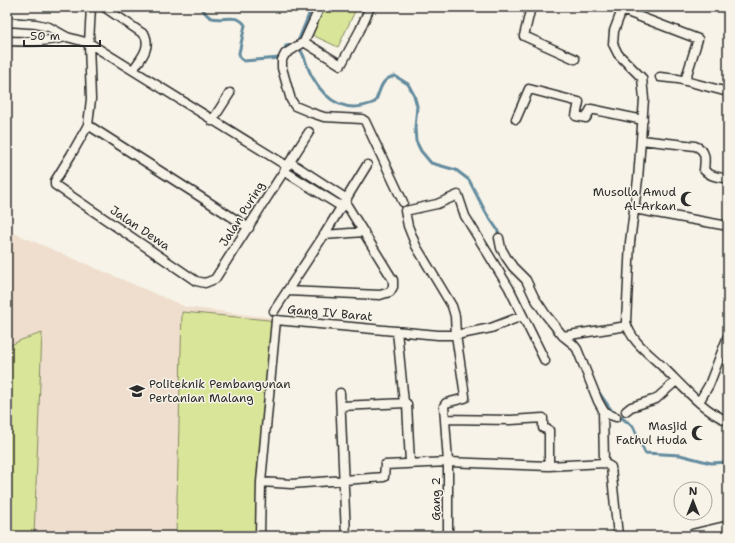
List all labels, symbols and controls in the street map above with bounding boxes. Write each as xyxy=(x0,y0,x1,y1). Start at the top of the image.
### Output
scale bar xyxy=(24,22,100,48)
text: 50 m xyxy=(30,28,60,44)
street label: Jalan Puring xyxy=(216,179,268,249)
place label: Musolla Amud Al-Arkan xyxy=(593,184,676,214)
mosque icon: Musolla Amud Al-Arkan xyxy=(679,190,697,208)
street label: Jalan Dewa xyxy=(107,202,174,254)
street label: Gang IV Barat xyxy=(287,301,373,325)
place label: Politeknik Pembangunan Pertanian Malang xyxy=(149,376,291,406)
school or university icon: Politeknik Pembangunan Pertanian Malang xyxy=(128,382,146,400)
place label: Masjid Fathul Huda xyxy=(616,418,688,448)
mosque icon: Masjid Fathul Huda xyxy=(690,424,708,442)
street label: Gang 2 xyxy=(428,477,444,521)
north arrow xyxy=(673,481,713,521)
text: N xyxy=(689,484,698,499)

